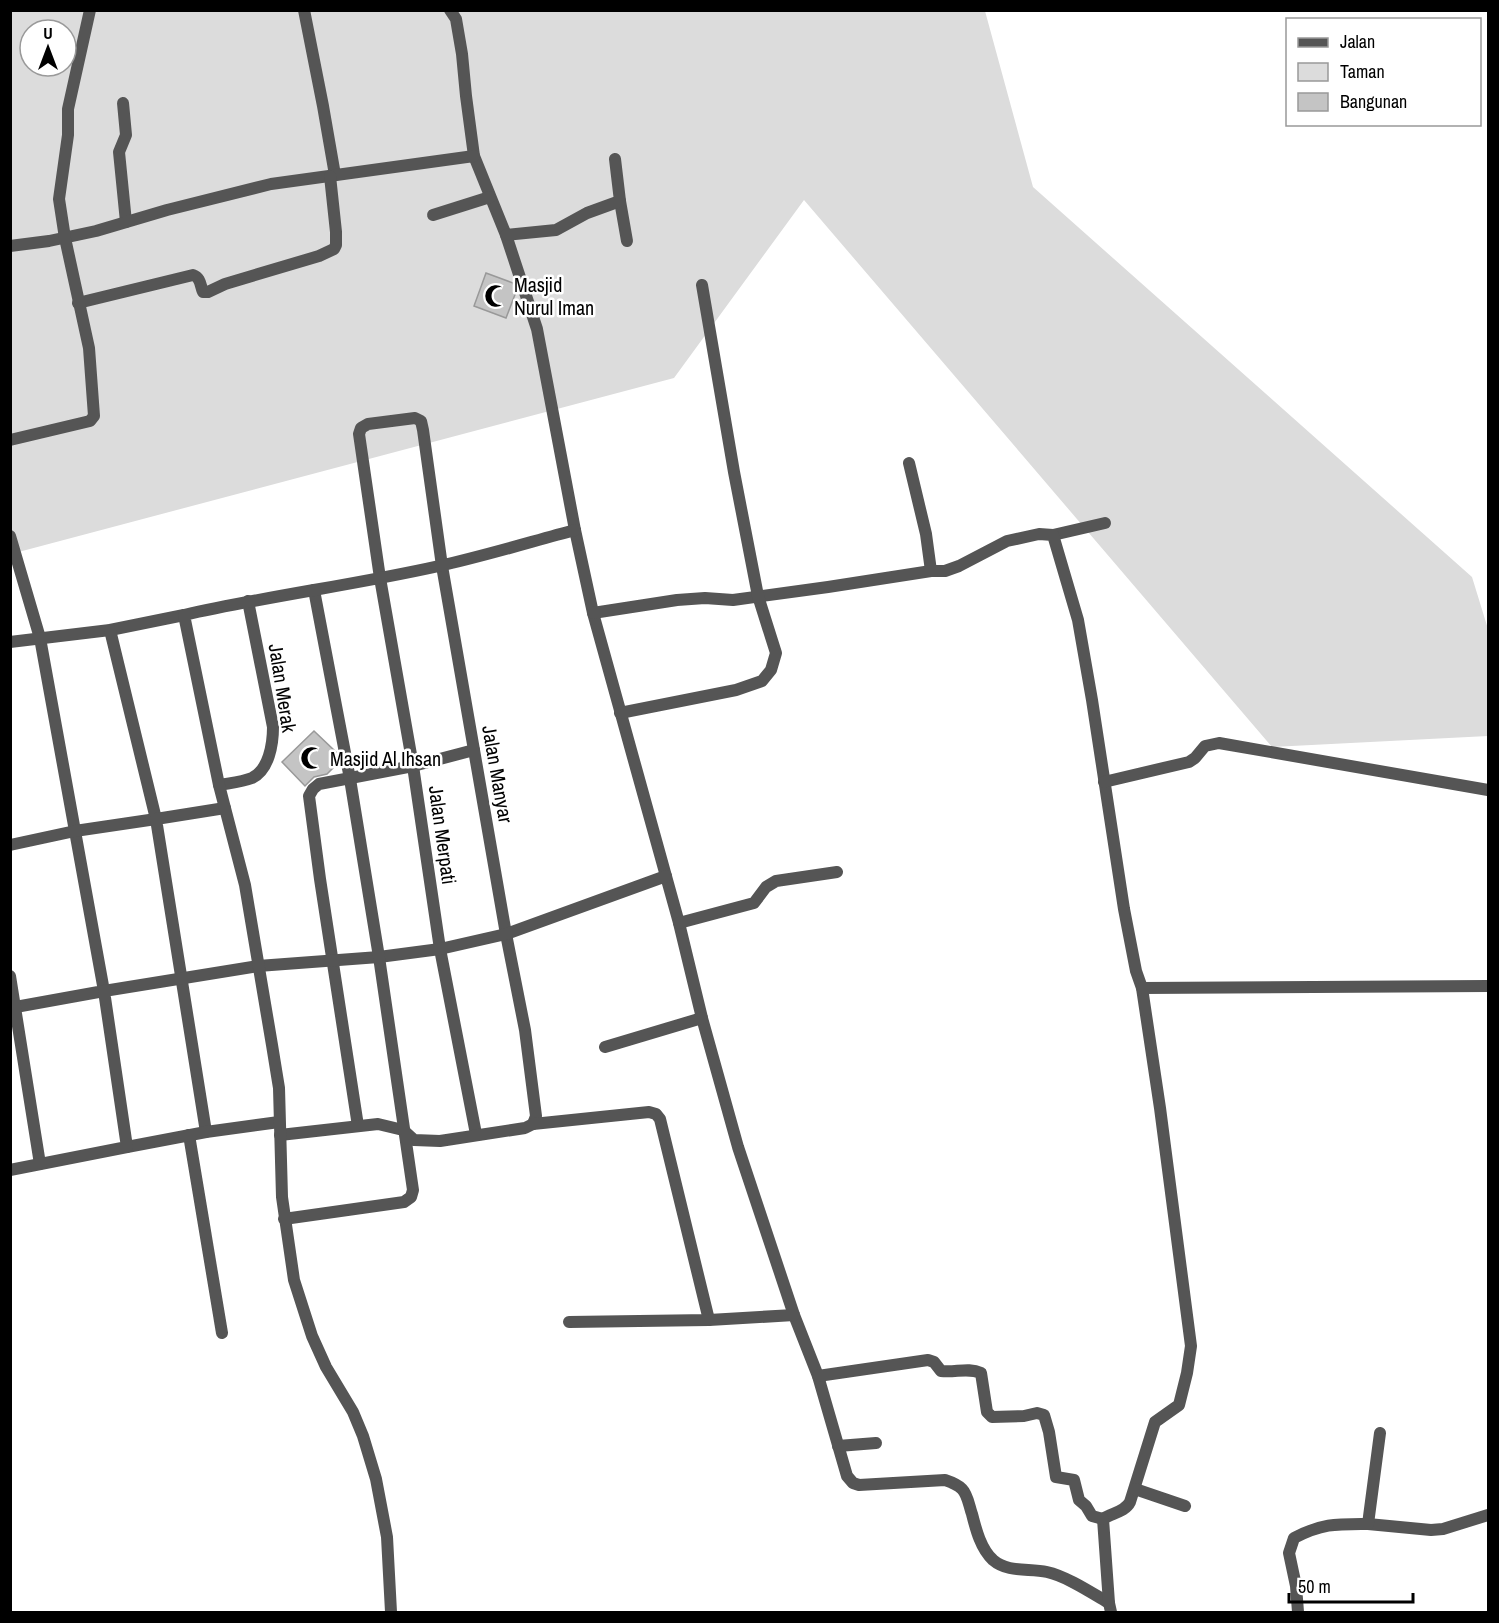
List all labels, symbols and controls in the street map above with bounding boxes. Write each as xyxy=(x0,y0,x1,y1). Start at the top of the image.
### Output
north arrow xyxy=(18,18,78,78)
legend xyxy=(1286,18,1481,126)
text: U xyxy=(43,22,53,44)
text: Jalan xyxy=(1340,29,1375,54)
text: Taman xyxy=(1340,59,1385,84)
text: Bangunan xyxy=(1340,89,1407,114)
place label: Masjid Nurul Iman xyxy=(514,271,594,321)
mosque icon: Masjid Nurul Iman xyxy=(483,283,509,309)
street label: Jalan Merak xyxy=(263,642,303,735)
street label: Jalan Manyar xyxy=(476,723,520,825)
mosque icon: Masjid Al Ihsan xyxy=(299,745,325,771)
place label: Masjid Al Ihsan xyxy=(330,745,441,772)
street label: Jalan Merpati xyxy=(423,784,463,886)
scale bar xyxy=(1289,1566,1414,1604)
text: 50 m xyxy=(1298,1574,1331,1599)

